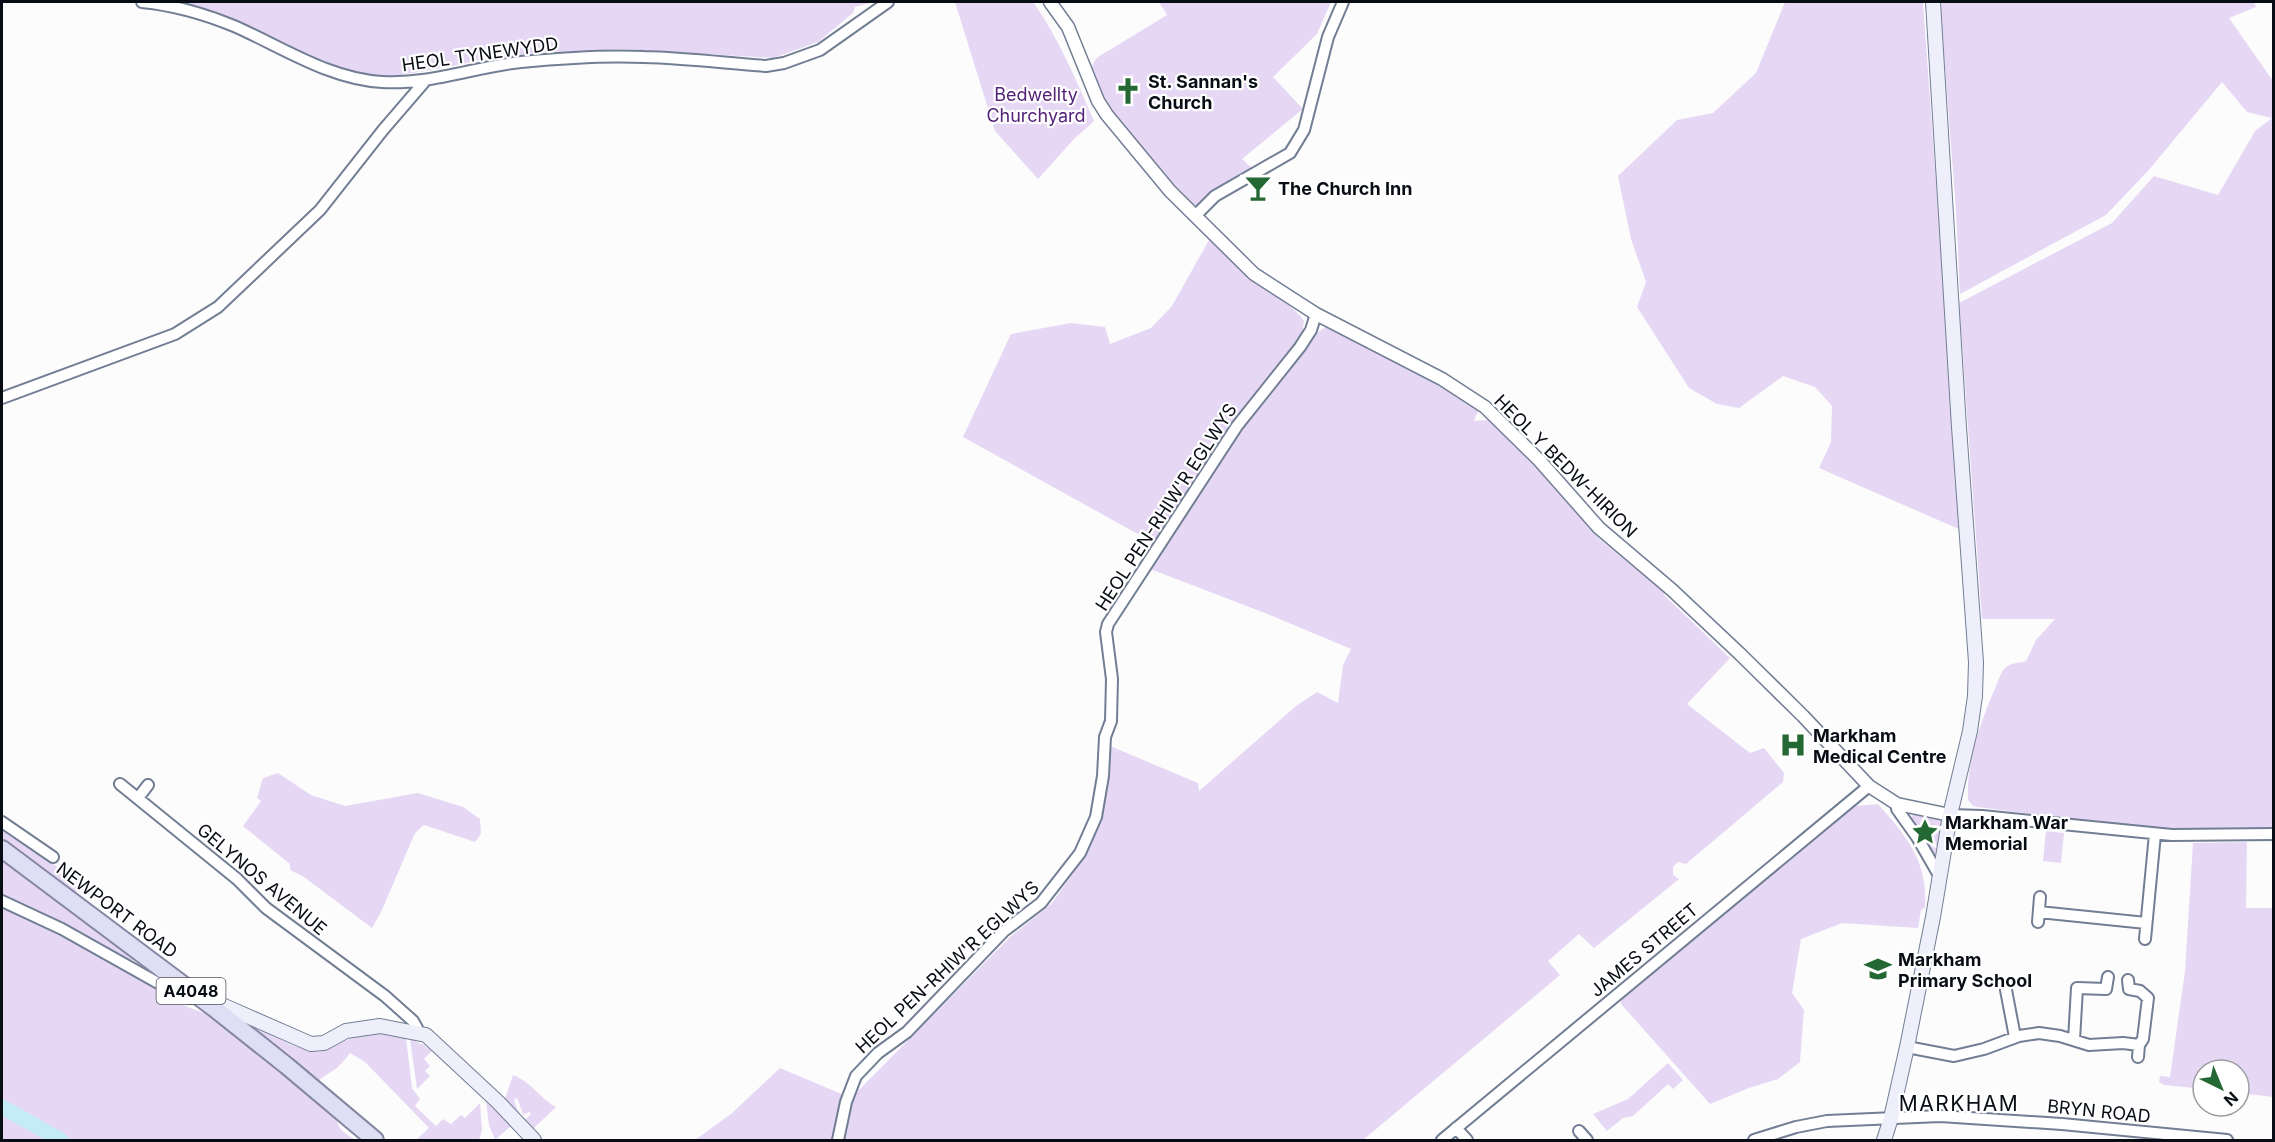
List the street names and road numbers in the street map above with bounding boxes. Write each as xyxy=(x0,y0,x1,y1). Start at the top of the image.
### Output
street label: HEOL TYNEWYDD xyxy=(400,33,560,75)
street label: HEOL Y BEDW-HIRION xyxy=(1490,390,1642,542)
street label: HEOL PEN-RHIW'R EGLWYS xyxy=(1091,399,1241,615)
street label: GELYNOS AVENUE xyxy=(193,819,331,939)
street label: NEWPORT ROAD xyxy=(52,858,182,962)
street label: HEOL PEN-RHIW'R EGLWYS xyxy=(851,877,1043,1057)
street label: JAMES STREET xyxy=(1586,899,1702,1001)
road number: A4048 xyxy=(156,978,225,1004)
street label: BRYN ROAD xyxy=(2046,1095,2152,1127)

